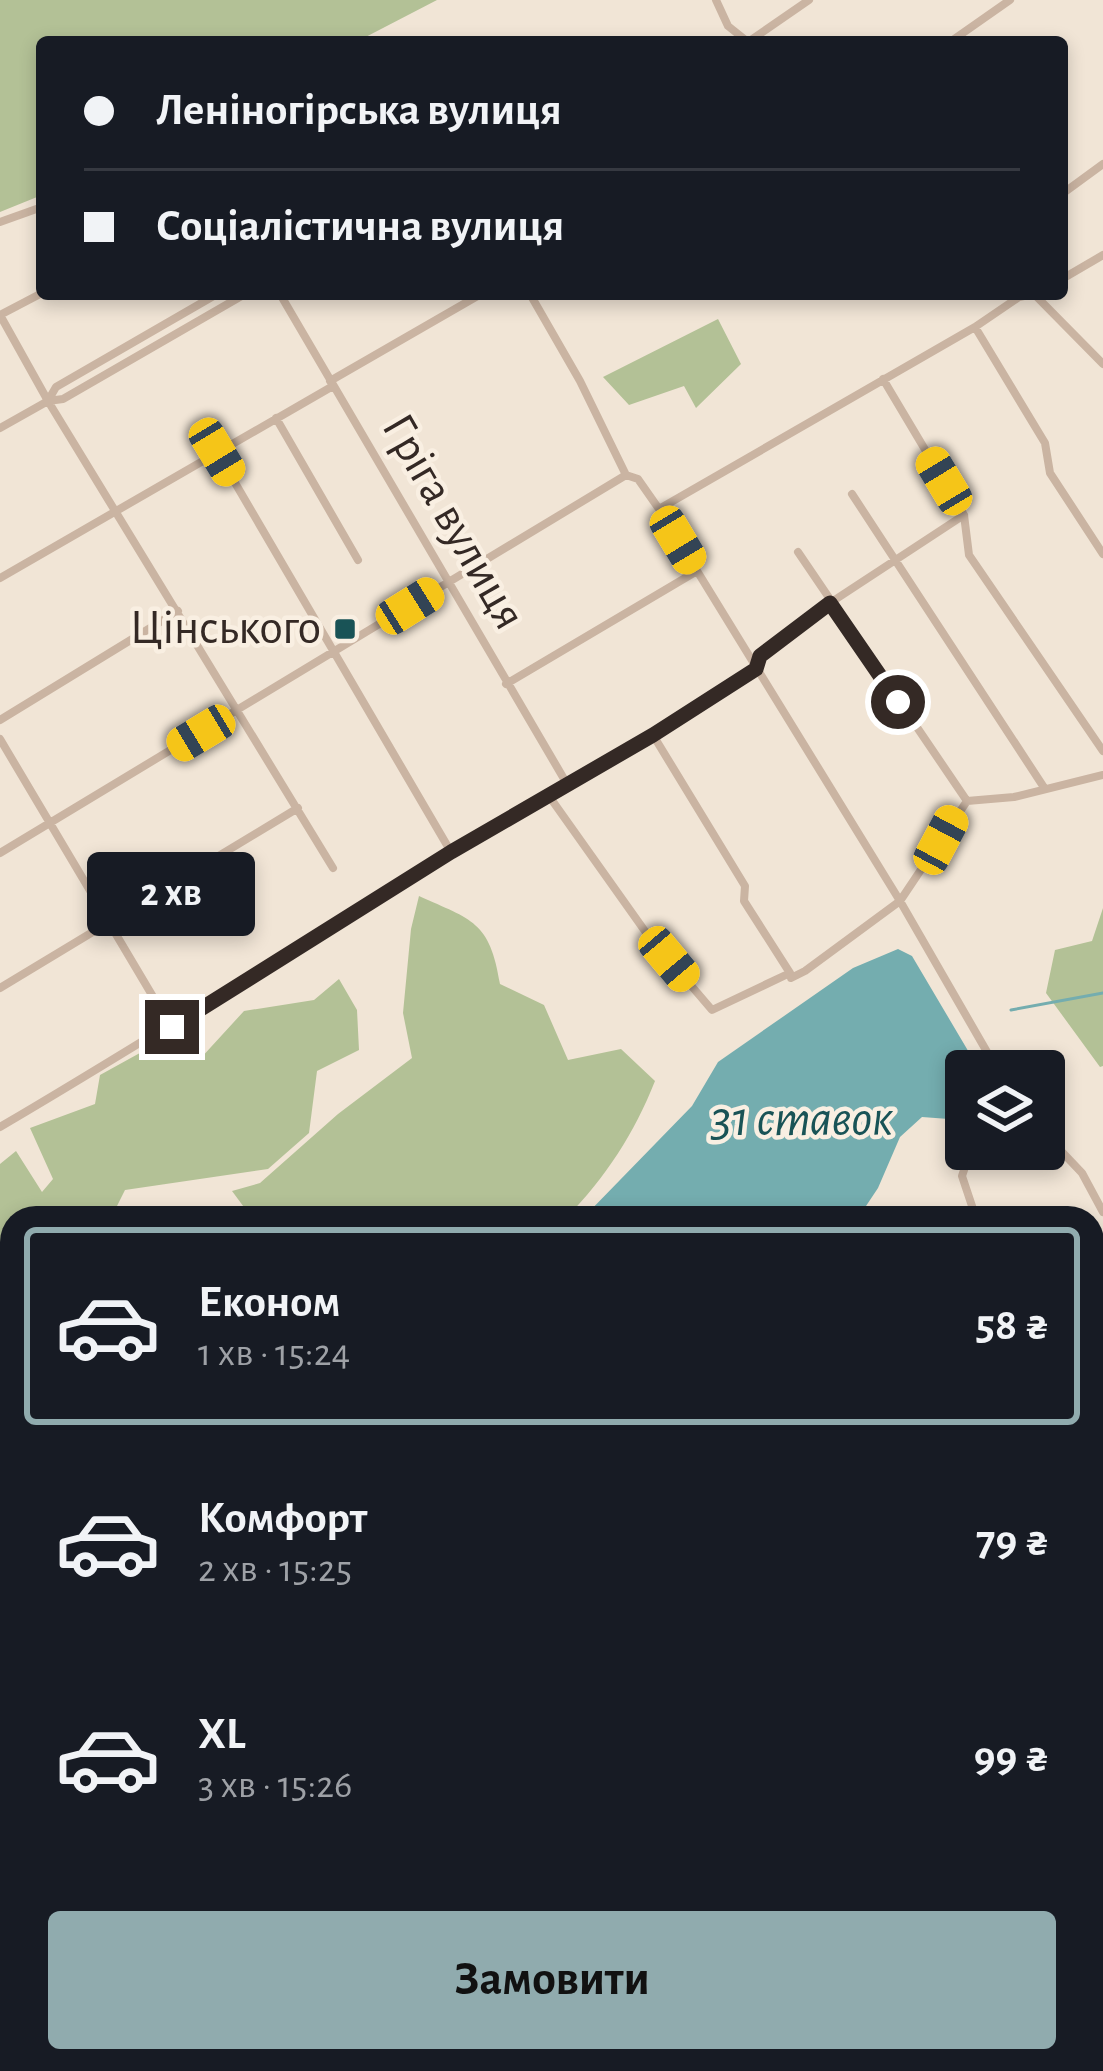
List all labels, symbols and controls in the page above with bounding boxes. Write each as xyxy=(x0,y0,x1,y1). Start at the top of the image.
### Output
text: Леніногірська вулиця xyxy=(156,88,562,133)
text: Соціалістична вулиця xyxy=(156,204,564,249)
street label: Гріга вулиця xyxy=(372,406,534,638)
car xyxy=(183,412,251,492)
car xyxy=(910,441,978,521)
car xyxy=(644,500,712,580)
car xyxy=(370,572,450,640)
place label: Цінського xyxy=(130,605,321,653)
marker: Цінського xyxy=(332,616,358,642)
route start xyxy=(871,675,925,729)
car xyxy=(161,699,241,767)
car xyxy=(908,800,974,880)
callout: 2 хв xyxy=(88,853,256,937)
text: 2 хв xyxy=(140,874,202,913)
car xyxy=(632,920,706,998)
route end xyxy=(145,1000,199,1054)
map controls xyxy=(945,1050,1065,1170)
button: layers xyxy=(945,1050,1065,1170)
water label: 31 ставок xyxy=(711,1094,894,1145)
icon: car xyxy=(54,1272,162,1380)
text: Економ xyxy=(198,1280,341,1325)
text: 58 ₴ xyxy=(976,1303,1050,1348)
text: 1 хв · 15:24 xyxy=(198,1334,350,1373)
icon: car xyxy=(54,1488,162,1596)
text: Комфорт xyxy=(198,1496,367,1541)
text: 79 ₴ xyxy=(976,1519,1050,1564)
text: 2 хв · 15:25 xyxy=(198,1550,352,1589)
icon: car xyxy=(54,1704,162,1812)
text: XL xyxy=(198,1712,246,1757)
text: 99 ₴ xyxy=(974,1735,1050,1780)
text: 3 хв · 15:26 xyxy=(198,1766,352,1805)
button: Замовити xyxy=(48,1911,1056,2049)

